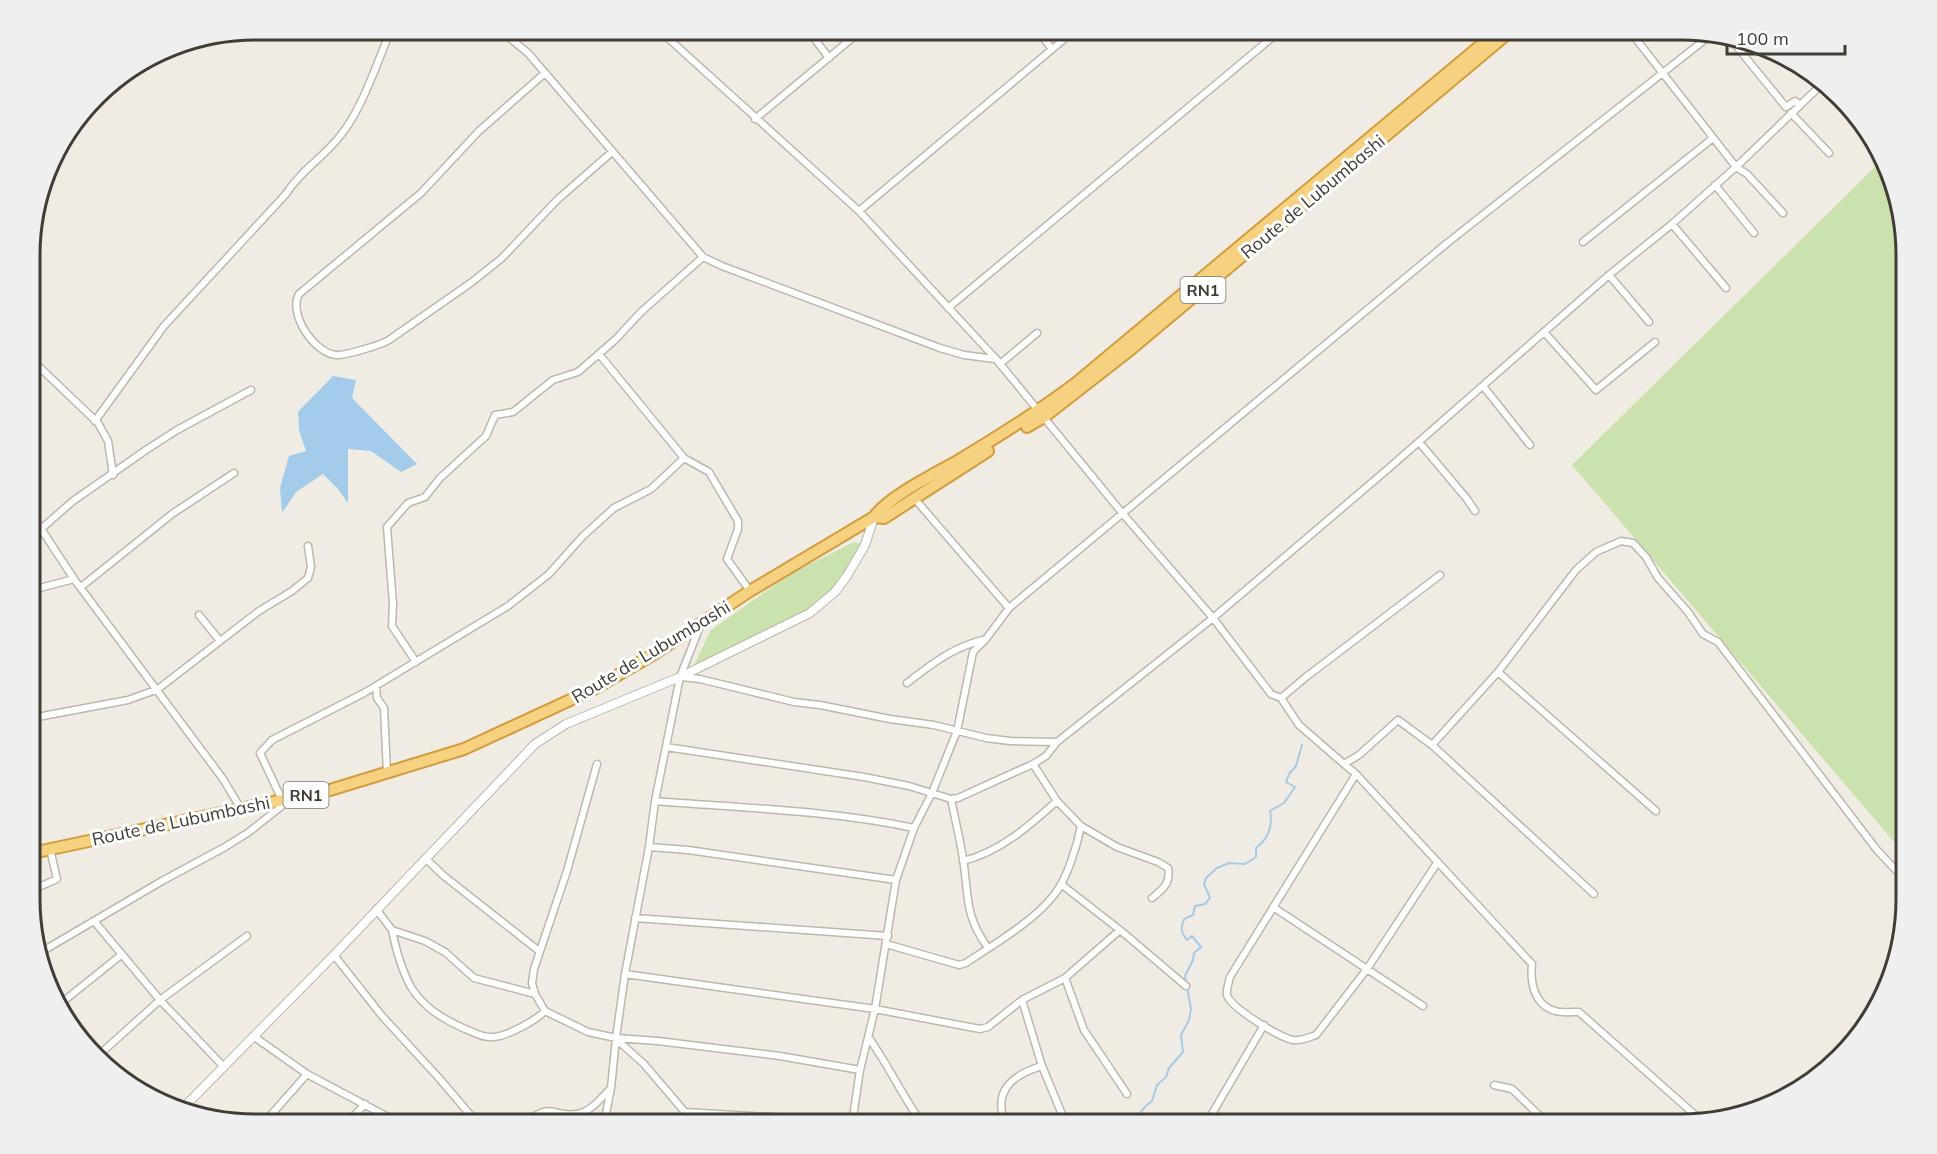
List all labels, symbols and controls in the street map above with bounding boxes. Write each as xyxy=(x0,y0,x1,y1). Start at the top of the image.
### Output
scale bar xyxy=(1727,18,1846,56)
text: 100 m xyxy=(1736,27,1789,50)
street label: Route de Lubumbashi xyxy=(1236,130,1390,264)
road number: RN1 xyxy=(1180,277,1226,303)
street label: Route de Lubumbashi xyxy=(567,595,734,708)
road number: RN1 xyxy=(284,782,328,808)
street label: Route de Lubumbashi xyxy=(90,790,272,851)

